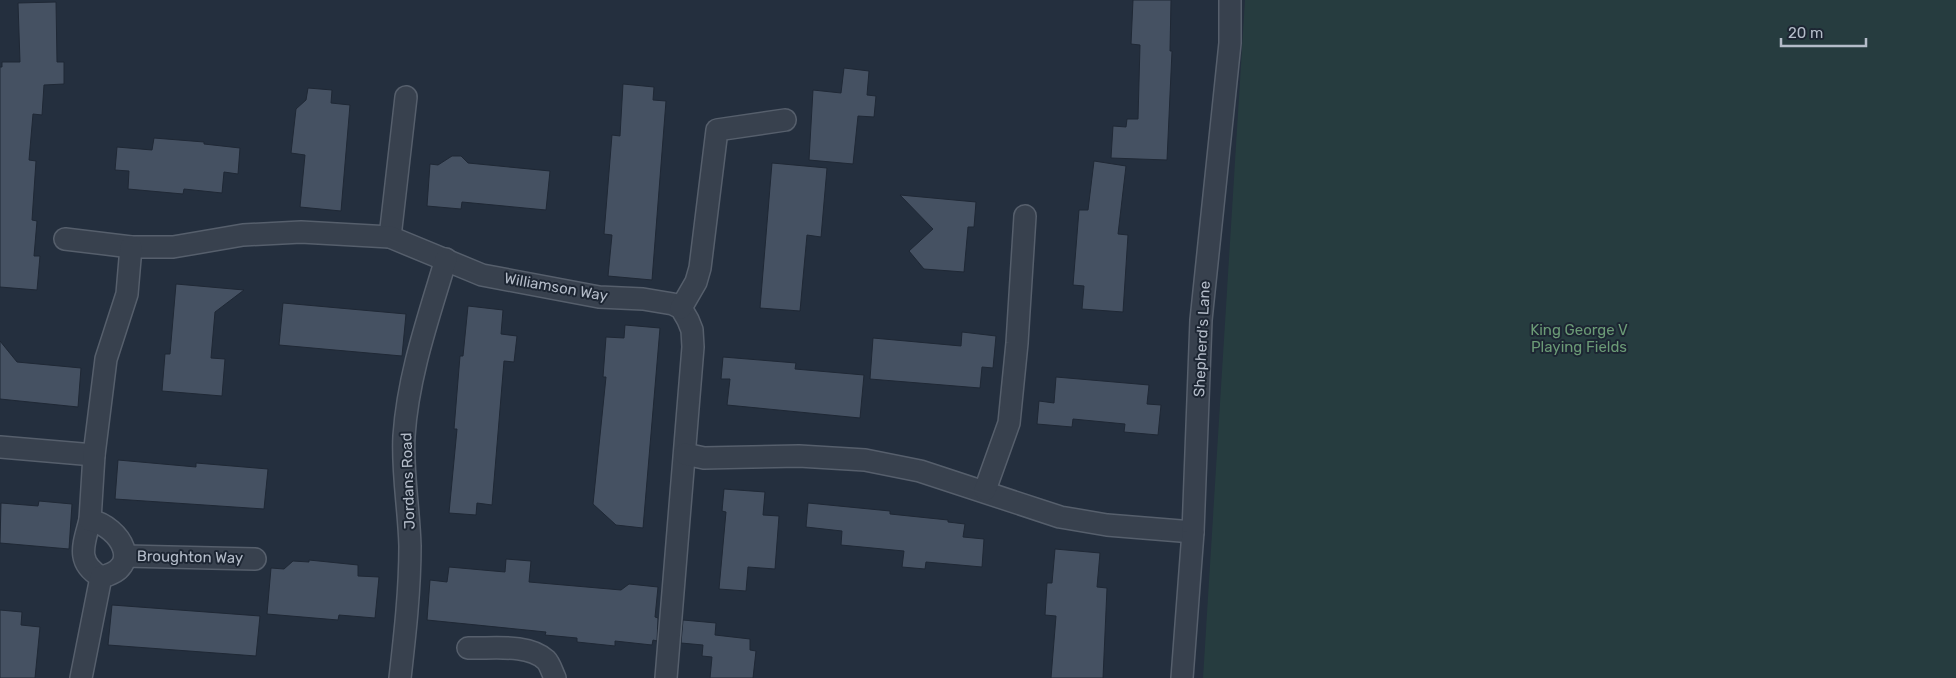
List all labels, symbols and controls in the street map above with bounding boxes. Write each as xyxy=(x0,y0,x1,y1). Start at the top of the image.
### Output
scale bar xyxy=(1781,15,1866,47)
text: 20 m xyxy=(1788,24,1823,42)
street label: Williamson Way xyxy=(503,269,609,305)
street label: Shepherd's Lane xyxy=(1190,280,1214,398)
park label: King George V Playing Fields xyxy=(1530,321,1628,356)
street label: Jordans Road xyxy=(397,432,419,530)
street label: Broughton Way xyxy=(137,547,243,567)

